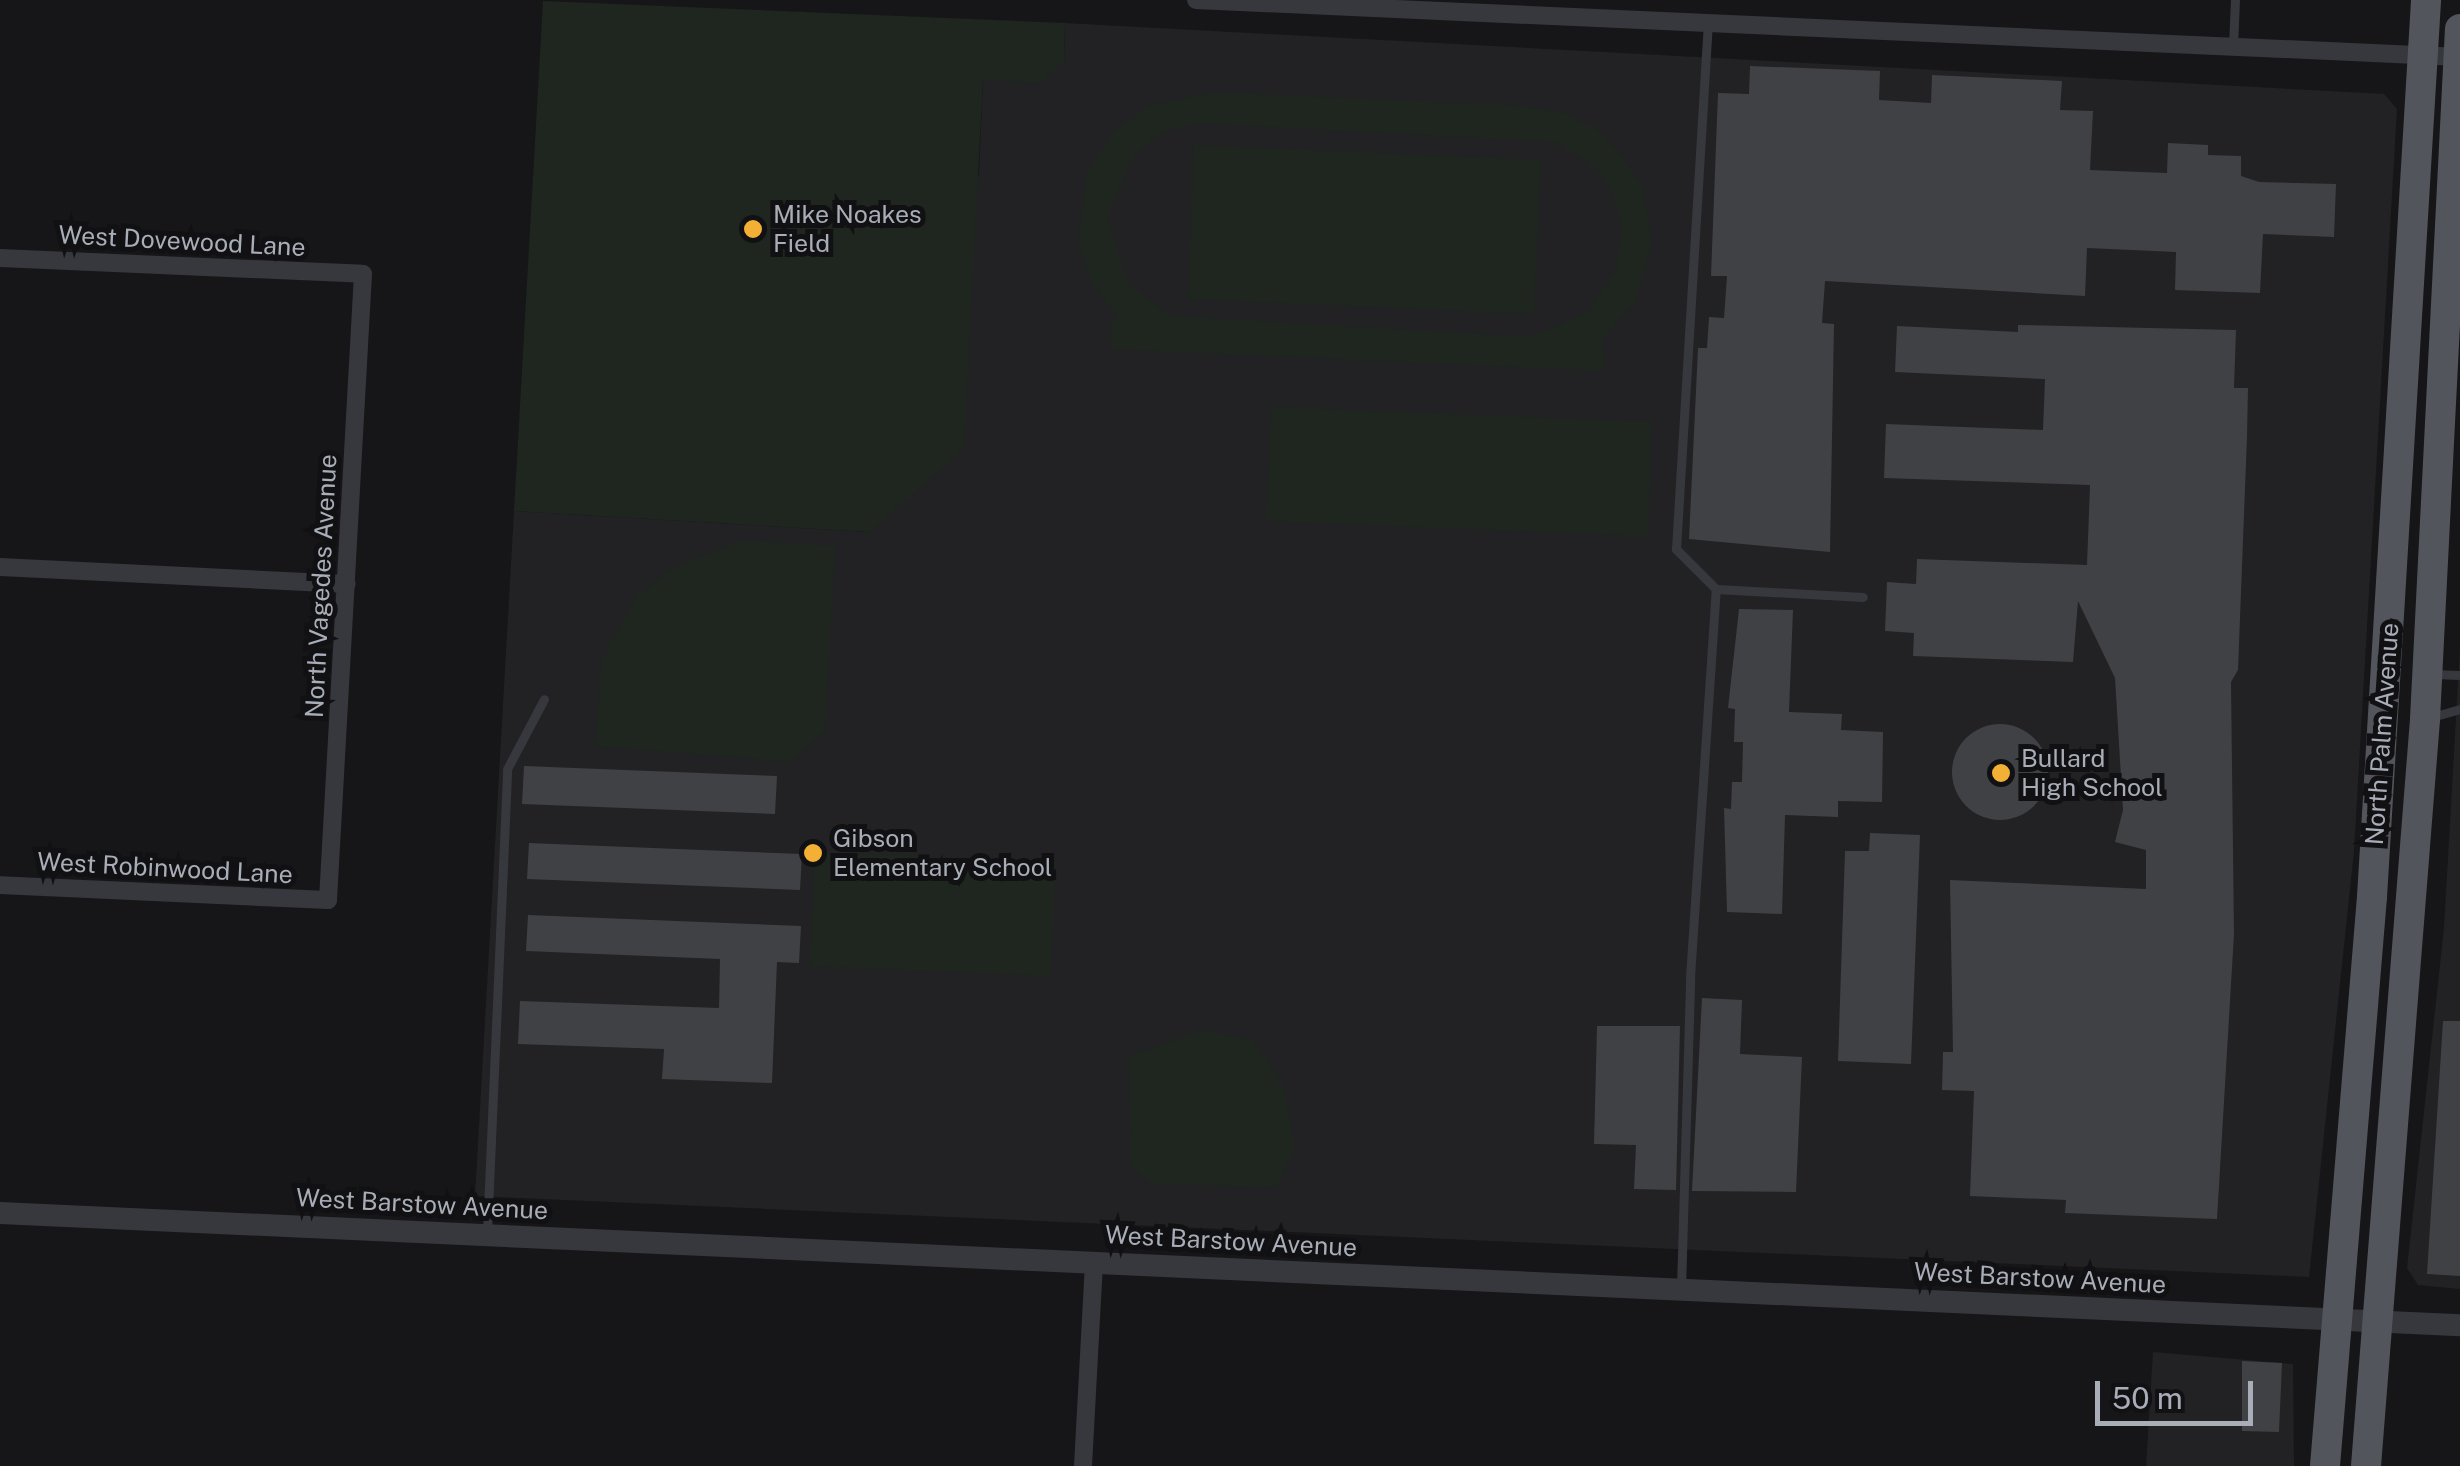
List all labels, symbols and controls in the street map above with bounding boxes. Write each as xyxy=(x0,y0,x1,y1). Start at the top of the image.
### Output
place label: Mike Noakes Field xyxy=(773,200,922,259)
marker: Mike Noakes Field xyxy=(742,218,764,240)
street label: West Dovewood Lane xyxy=(58,220,306,262)
street label: North Vagedes Avenue xyxy=(299,453,343,719)
street label: North Palm Avenue xyxy=(2359,622,2405,846)
place label: Bullard High School xyxy=(2021,744,2163,803)
marker: Bullard High School xyxy=(1990,762,2012,784)
place label: Gibson Elementary School xyxy=(833,824,1052,883)
marker: Gibson Elementary School xyxy=(802,842,824,864)
street label: West Robinwood Lane xyxy=(36,846,294,890)
street label: West Barstow Avenue xyxy=(295,1182,549,1226)
street label: West Barstow Avenue xyxy=(1104,1219,1358,1263)
street label: West Barstow Avenue xyxy=(1913,1256,2167,1300)
scale bar xyxy=(2100,1361,2258,1423)
text: 50 m xyxy=(2112,1380,2183,1416)

